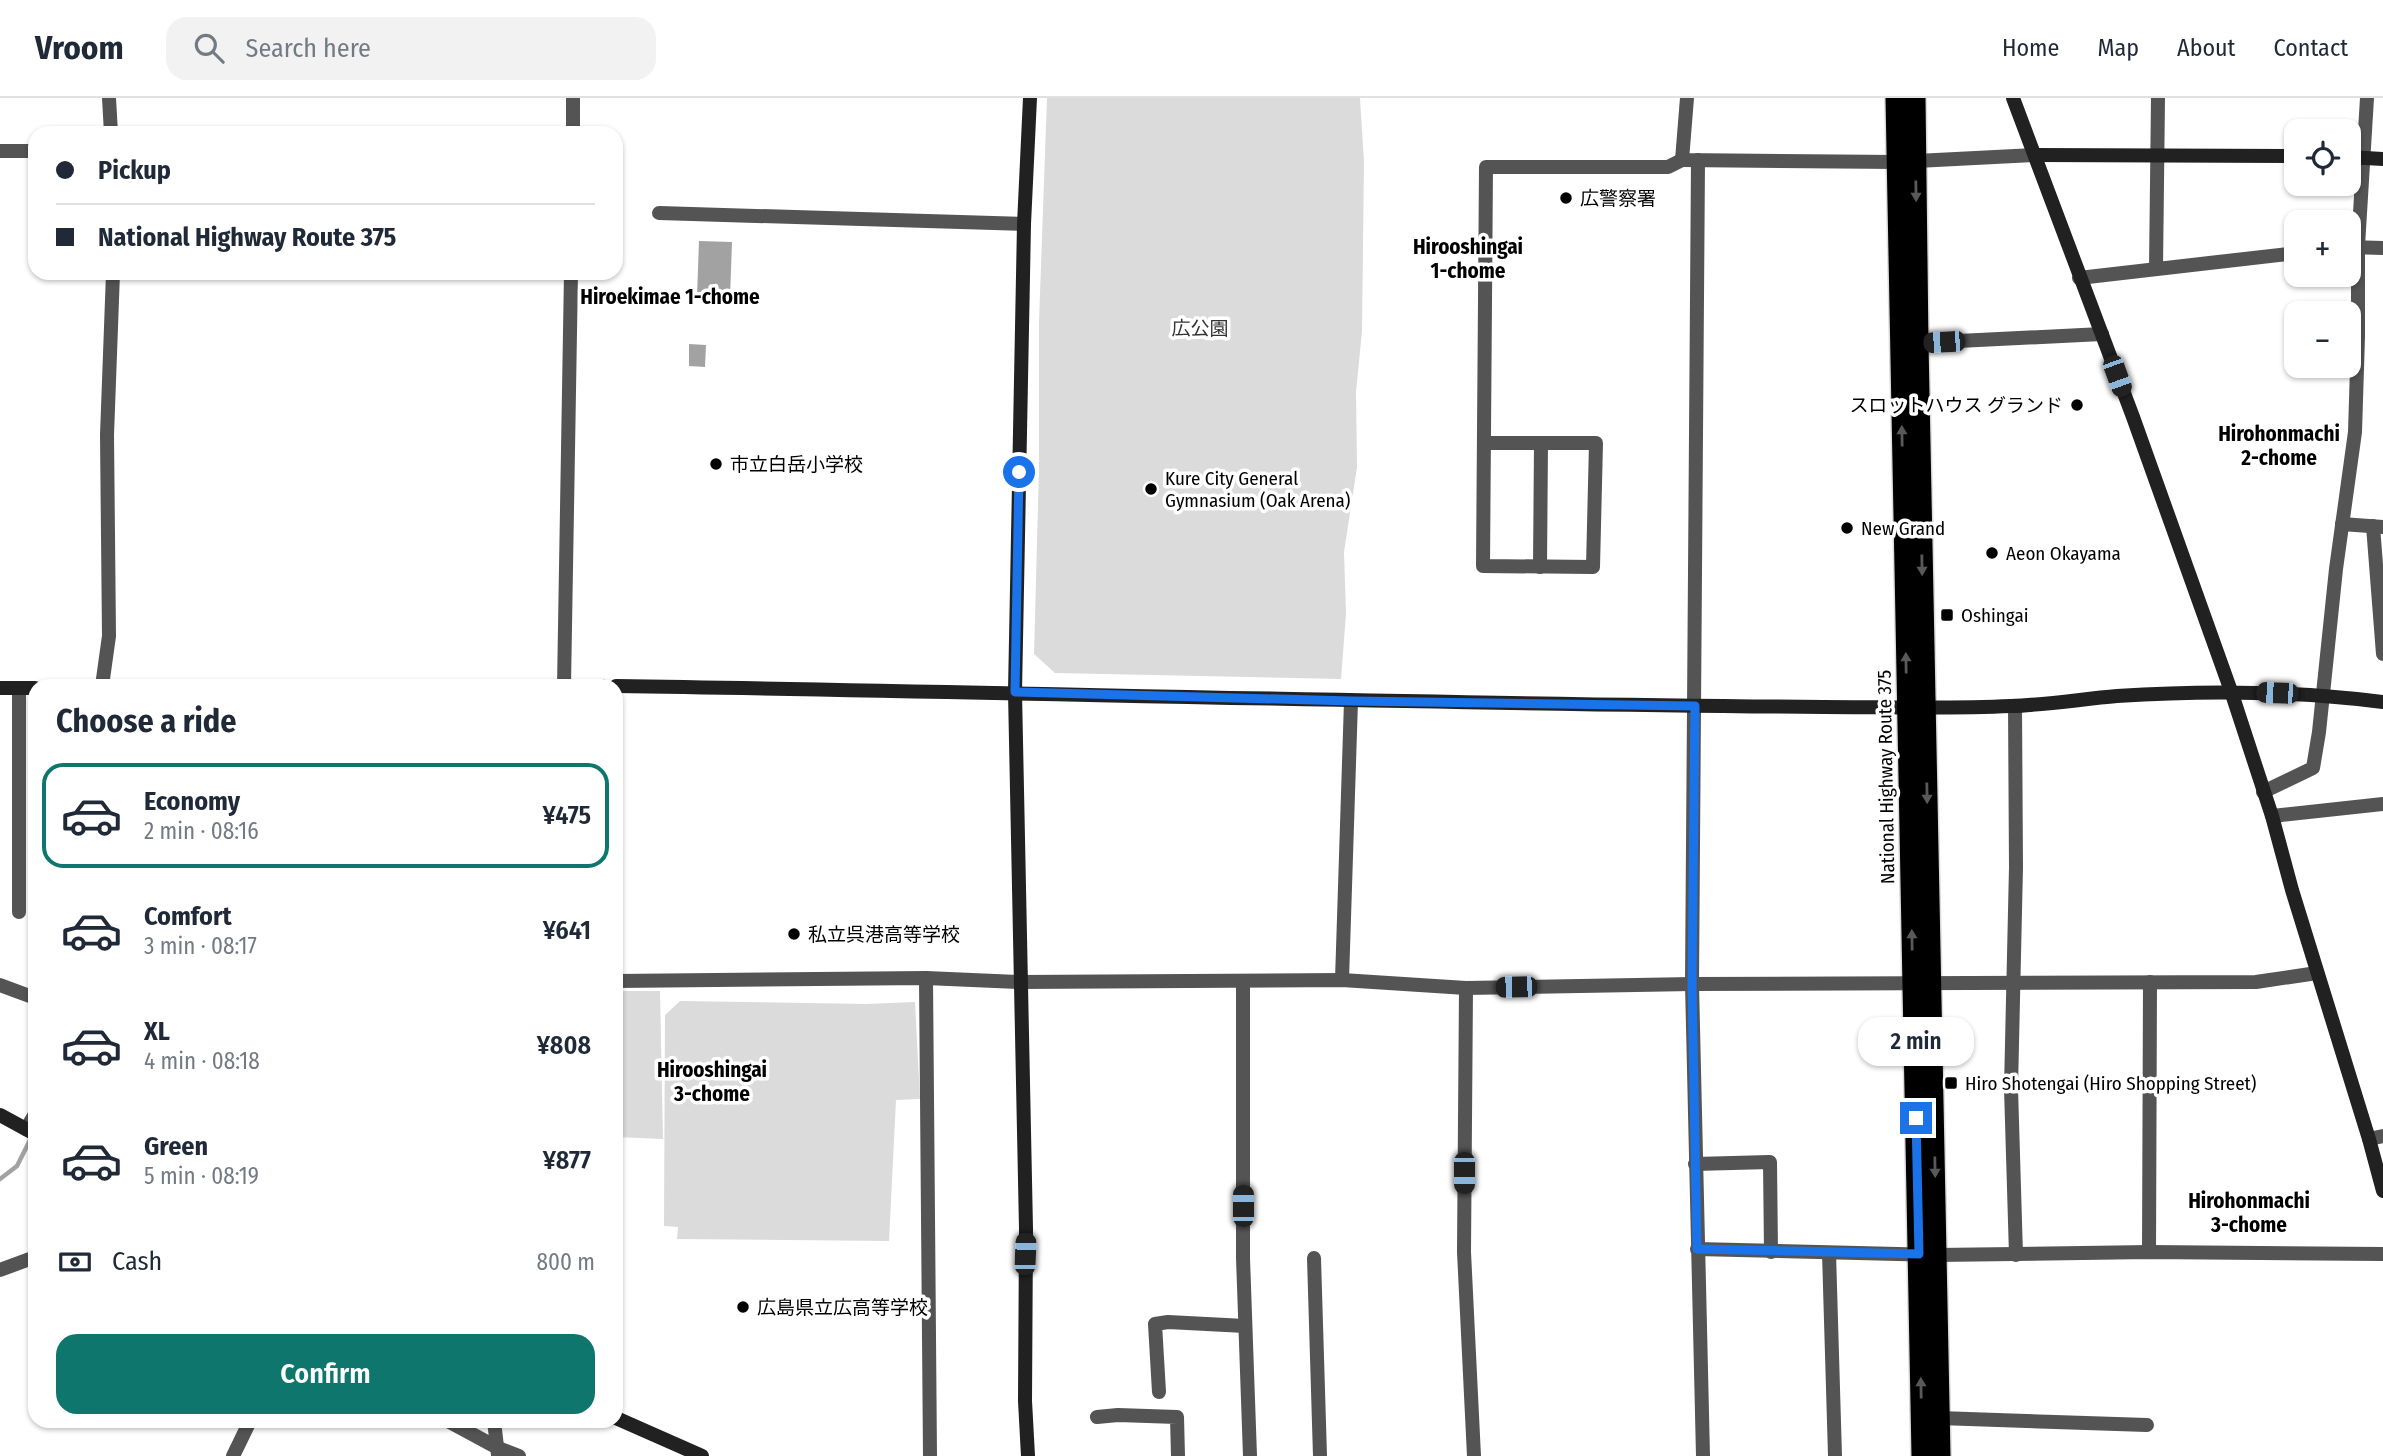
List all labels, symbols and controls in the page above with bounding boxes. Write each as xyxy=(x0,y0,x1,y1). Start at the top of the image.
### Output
search box xyxy=(166,17,656,80)
text: Vroom xyxy=(35,28,124,68)
icon: search xyxy=(190,29,228,67)
text: Search here xyxy=(246,33,371,64)
text: Home xyxy=(2002,34,2059,62)
text: Map xyxy=(2097,34,2139,62)
text: About xyxy=(2177,34,2235,62)
text: Contact xyxy=(2273,34,2348,62)
map controls xyxy=(2284,119,2361,378)
button: locate xyxy=(2284,119,2361,196)
text: Pickup xyxy=(98,155,171,186)
one-way arrow xyxy=(1910,180,1922,202)
place label: 広警察署 xyxy=(1580,187,1656,210)
marker: 広警察署 xyxy=(1558,190,1574,206)
button: + xyxy=(2284,210,2361,287)
text: National Highway Route 375 xyxy=(98,222,396,253)
district label: Hirooshingai 1-chome xyxy=(1413,234,1523,284)
district label: Hiroekimae 1-chome xyxy=(580,284,760,310)
button: − xyxy=(2284,301,2361,378)
park label: 広公園 xyxy=(1171,317,1229,340)
car xyxy=(1923,330,1966,354)
car xyxy=(2100,353,2135,399)
place label: スロットハウス グランド xyxy=(1850,394,2063,417)
marker: スロットハウス グランド xyxy=(2069,397,2085,413)
district label: Hirohonmachi 2-chome xyxy=(2218,421,2340,471)
one-way arrow xyxy=(1896,425,1908,447)
place label: 市立白岳小学校 xyxy=(730,453,863,476)
marker: 市立白岳小学校 xyxy=(708,456,724,472)
route start xyxy=(1003,456,1035,488)
place label: Kure City General Gymnasium (Oak Arena) xyxy=(1165,467,1350,512)
marker: Kure City General Gymnasium (Oak Arena) xyxy=(1143,481,1159,497)
place label: New Grand xyxy=(1861,517,1945,540)
marker: New Grand xyxy=(1839,520,1855,536)
place label: Aeon Okayama xyxy=(2006,542,2121,565)
marker: Aeon Okayama xyxy=(1984,545,2000,561)
one-way arrow xyxy=(1917,554,1928,576)
place label: Oshingai xyxy=(1961,604,2029,627)
marker: Oshingai xyxy=(1939,607,1955,623)
one-way arrow xyxy=(1900,652,1912,674)
street label: National Highway Route 375 xyxy=(1873,670,1899,884)
car xyxy=(2256,682,2299,704)
text: Choose a ride xyxy=(56,702,237,740)
one-way arrow xyxy=(1921,782,1933,804)
icon: car xyxy=(60,784,123,847)
text: Economy xyxy=(144,786,240,817)
text: ¥475 xyxy=(542,800,591,831)
text: 2 min · 08:16 xyxy=(144,817,259,845)
icon: car xyxy=(60,899,123,962)
text: Comfort xyxy=(144,901,232,932)
text: ¥641 xyxy=(543,915,591,946)
place label: 私立呉港高等学校 xyxy=(808,923,960,946)
marker: 私立呉港高等学校 xyxy=(786,926,802,942)
one-way arrow xyxy=(1906,929,1918,951)
text: 3 min · 08:17 xyxy=(144,932,257,960)
car xyxy=(1495,976,1538,998)
icon: car xyxy=(60,1014,123,1077)
text: XL xyxy=(144,1016,170,1047)
callout: 2 min xyxy=(1858,1016,1974,1066)
text: 2 min xyxy=(1890,1027,1942,1055)
text: ¥808 xyxy=(537,1030,591,1061)
text: 4 min · 08:18 xyxy=(144,1047,260,1075)
district label: Hirooshingai 3-chome xyxy=(657,1057,767,1107)
place label: Hiro Shotengai (Hiro Shopping Street) xyxy=(1965,1072,2256,1095)
marker: Hiro Shotengai (Hiro Shopping Street) xyxy=(1943,1075,1959,1091)
route end xyxy=(1900,1102,1932,1134)
icon: car xyxy=(60,1129,123,1192)
text: Green xyxy=(144,1131,208,1162)
text: ¥877 xyxy=(543,1145,591,1176)
car xyxy=(1454,1152,1475,1194)
one-way arrow xyxy=(1929,1156,1940,1178)
text: 5 min · 08:19 xyxy=(144,1162,259,1190)
car xyxy=(1233,1185,1254,1227)
district label: Hirohonmachi 3-chome xyxy=(2188,1188,2310,1238)
car xyxy=(1014,1233,1037,1275)
icon: cash xyxy=(56,1243,94,1281)
text: Cash xyxy=(112,1246,162,1277)
text: 800 m xyxy=(536,1248,595,1276)
place label: 広島県立広高等学校 xyxy=(757,1296,928,1319)
marker: 広島県立広高等学校 xyxy=(735,1299,751,1315)
button: Confirm xyxy=(56,1334,595,1414)
one-way arrow xyxy=(1915,1377,1927,1399)

